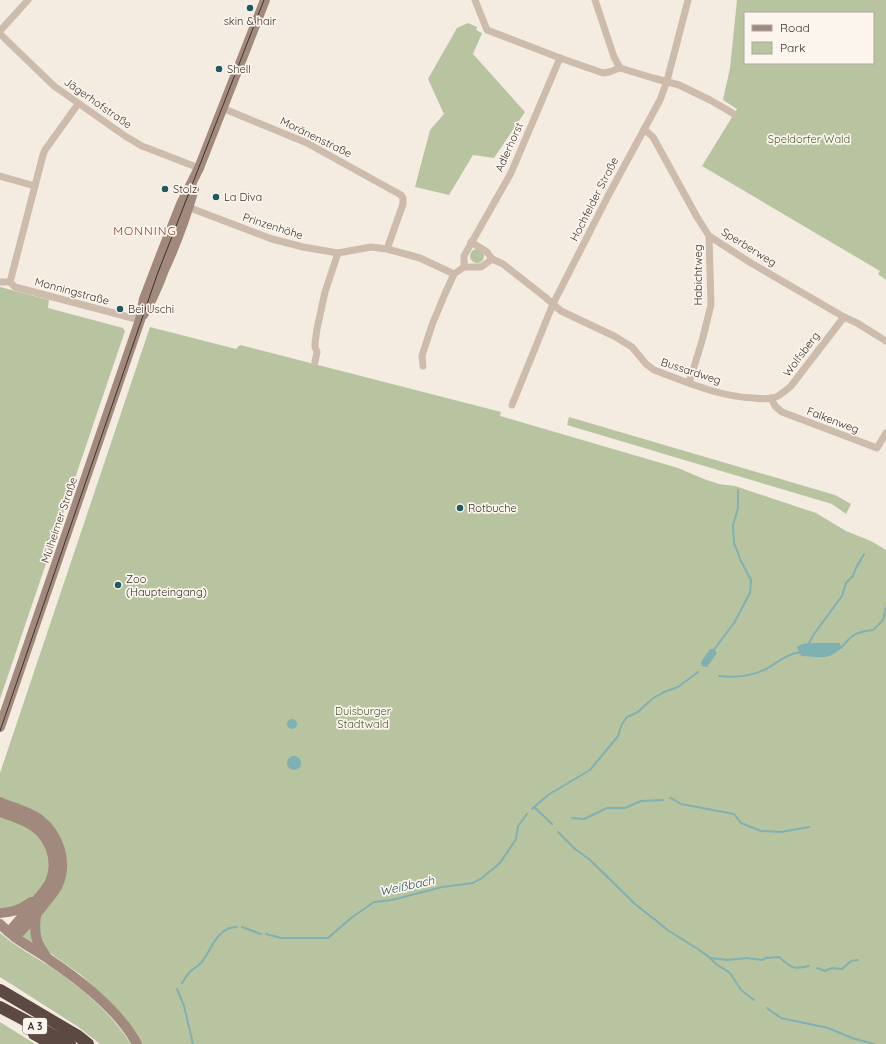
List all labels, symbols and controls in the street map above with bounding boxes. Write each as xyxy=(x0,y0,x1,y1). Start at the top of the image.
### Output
marker: skin & hair xyxy=(245,3,255,13)
legend xyxy=(744,12,874,64)
place label: skin & hair xyxy=(224,14,277,28)
text: Road xyxy=(780,20,810,35)
text: Park xyxy=(780,40,805,55)
place label: Shell xyxy=(227,62,251,76)
marker: Shell xyxy=(214,64,224,74)
street label: Jägerhofstraße xyxy=(61,74,135,132)
street label: Moränenstraße xyxy=(278,114,354,160)
street label: Adlerhorst xyxy=(492,120,526,174)
park label: Speldorfer Wald xyxy=(768,132,850,146)
street label: Hochfelder Straße xyxy=(567,155,621,243)
place label: Stolz xyxy=(173,182,197,196)
marker: Stolz xyxy=(160,184,170,194)
place label: La Diva xyxy=(224,190,262,204)
marker: La Diva xyxy=(211,192,221,202)
street label: Prinzenhöhe xyxy=(241,210,305,242)
district label: MONNING xyxy=(113,223,177,238)
street label: Sperberweg xyxy=(719,225,779,269)
street label: Habichtweg xyxy=(691,244,705,306)
street label: Monningstraße xyxy=(33,274,111,308)
place label: Bei Uschi xyxy=(128,302,174,316)
marker: Bei Uschi xyxy=(115,304,125,314)
street label: Wolfsberg xyxy=(780,329,822,379)
street label: Bussardweg xyxy=(659,355,723,387)
street label: Falkenweg xyxy=(805,404,861,436)
street label: Mülheimer Straße xyxy=(38,475,80,565)
place label: Rotbuche xyxy=(468,501,517,515)
marker: Rotbuche xyxy=(455,503,465,513)
place label: Zoo (Haupteingang) xyxy=(126,572,207,599)
marker: Zoo (Haupteingang) xyxy=(113,580,123,590)
park label: Duisburger Stadtwald xyxy=(335,704,392,731)
water label: Weißbach xyxy=(378,872,436,899)
road number: A 3 xyxy=(23,1018,47,1034)

